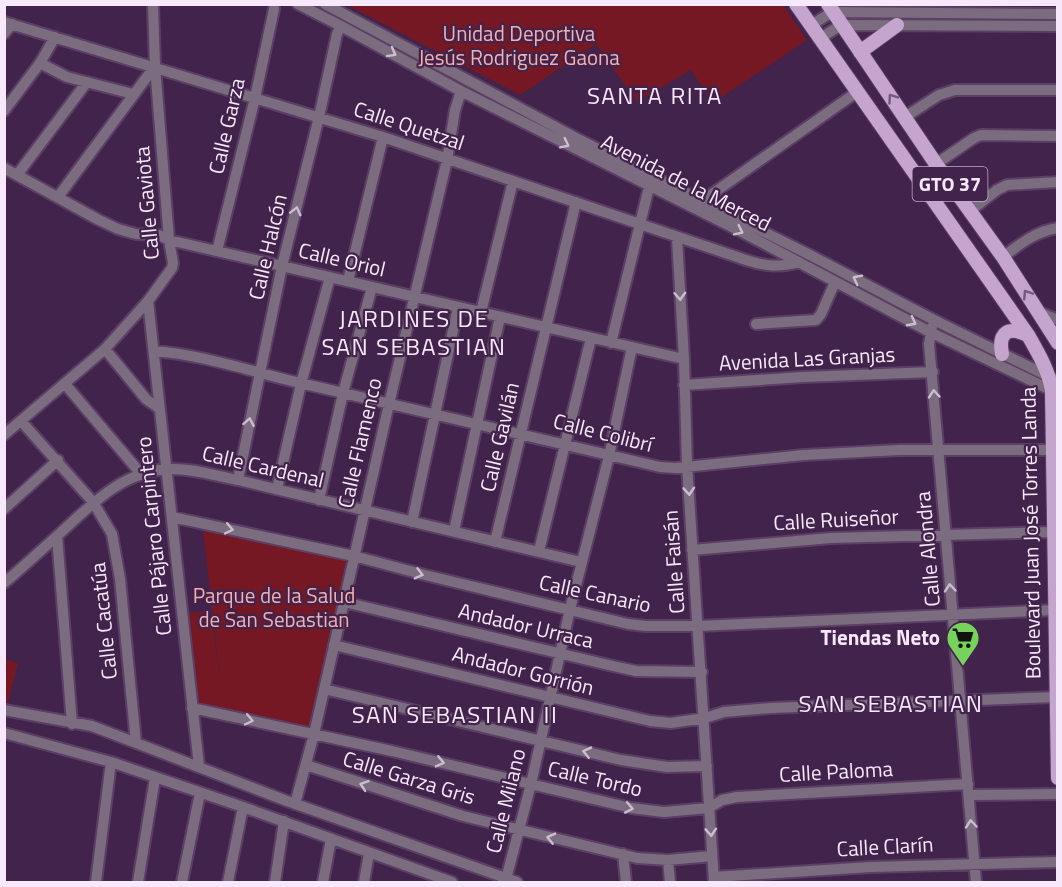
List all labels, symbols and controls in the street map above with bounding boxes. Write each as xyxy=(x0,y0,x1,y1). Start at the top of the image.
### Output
park label: Unidad Deportiva Jesús Rodriguez Gaona xyxy=(418,17,620,73)
one-way arrow xyxy=(386,46,397,57)
street label: Calle Garza xyxy=(199,74,253,177)
district label: SANTA RITA xyxy=(587,77,723,113)
street label: Calle Quetzal xyxy=(350,92,469,158)
one-way arrow xyxy=(888,94,899,105)
street label: Avenida de la Merced xyxy=(596,125,777,239)
one-way arrow xyxy=(559,137,569,148)
street label: Calle Gaviota xyxy=(125,145,167,261)
road number: GTO 37 xyxy=(912,167,988,201)
street label: Calle Halcón xyxy=(239,191,295,303)
one-way arrow xyxy=(288,207,301,217)
one-way arrow xyxy=(733,224,744,236)
street label: Calle Oriol xyxy=(295,233,389,285)
one-way arrow xyxy=(852,275,863,286)
one-way arrow xyxy=(1023,289,1034,300)
one-way arrow xyxy=(674,292,687,301)
district label: JARDINES DE SAN SEBASTIAN xyxy=(321,300,507,364)
one-way arrow xyxy=(906,315,916,326)
street label: Avenida Las Granjas xyxy=(718,337,896,379)
street label: Calle Flamenco xyxy=(328,374,390,511)
street label: Calle Gavilán xyxy=(471,379,527,495)
street label: Boulevard Juan José Torres Landa xyxy=(1011,386,1049,679)
one-way arrow xyxy=(928,389,941,398)
street label: Calle Colibrí xyxy=(550,404,658,460)
one-way arrow xyxy=(242,418,255,428)
street label: Calle Pájaro Carpintero xyxy=(127,435,179,637)
street label: Calle Cardenal xyxy=(199,436,327,496)
one-way arrow xyxy=(682,487,695,496)
street label: Calle Alondra xyxy=(906,490,948,608)
street label: Calle Ruiseñor xyxy=(772,500,899,538)
street label: Calle Faisán xyxy=(653,509,693,615)
one-way arrow xyxy=(224,522,234,535)
street label: Calle Cacatúa xyxy=(81,561,125,681)
one-way arrow xyxy=(413,566,423,579)
street label: Calle Canario xyxy=(536,566,654,620)
park label: Parque de la Salud de San Sebastian xyxy=(193,579,355,635)
one-way arrow xyxy=(944,584,957,593)
street label: Andador Urraca xyxy=(456,594,597,656)
supermarket icon: Tiendas Neto xyxy=(945,620,981,667)
place label: Tiendas Neto xyxy=(820,621,940,653)
street label: Andador Gorrión xyxy=(449,637,597,703)
district label: SAN SEBASTIAN xyxy=(798,685,984,721)
district label: SAN SEBASTIAN II xyxy=(352,696,558,732)
one-way arrow xyxy=(244,713,254,726)
street label: Calle Garza Gris xyxy=(339,742,479,812)
street label: Calle Milano xyxy=(477,745,533,856)
one-way arrow xyxy=(582,747,592,760)
street label: Calle Tordo xyxy=(545,752,646,804)
street label: Calle Paloma xyxy=(778,752,894,790)
one-way arrow xyxy=(435,755,445,768)
one-way arrow xyxy=(359,780,370,792)
one-way arrow xyxy=(624,800,634,813)
one-way arrow xyxy=(965,820,978,829)
street label: Calle Clarín xyxy=(836,827,934,865)
one-way arrow xyxy=(704,828,717,837)
one-way arrow xyxy=(547,832,557,845)

